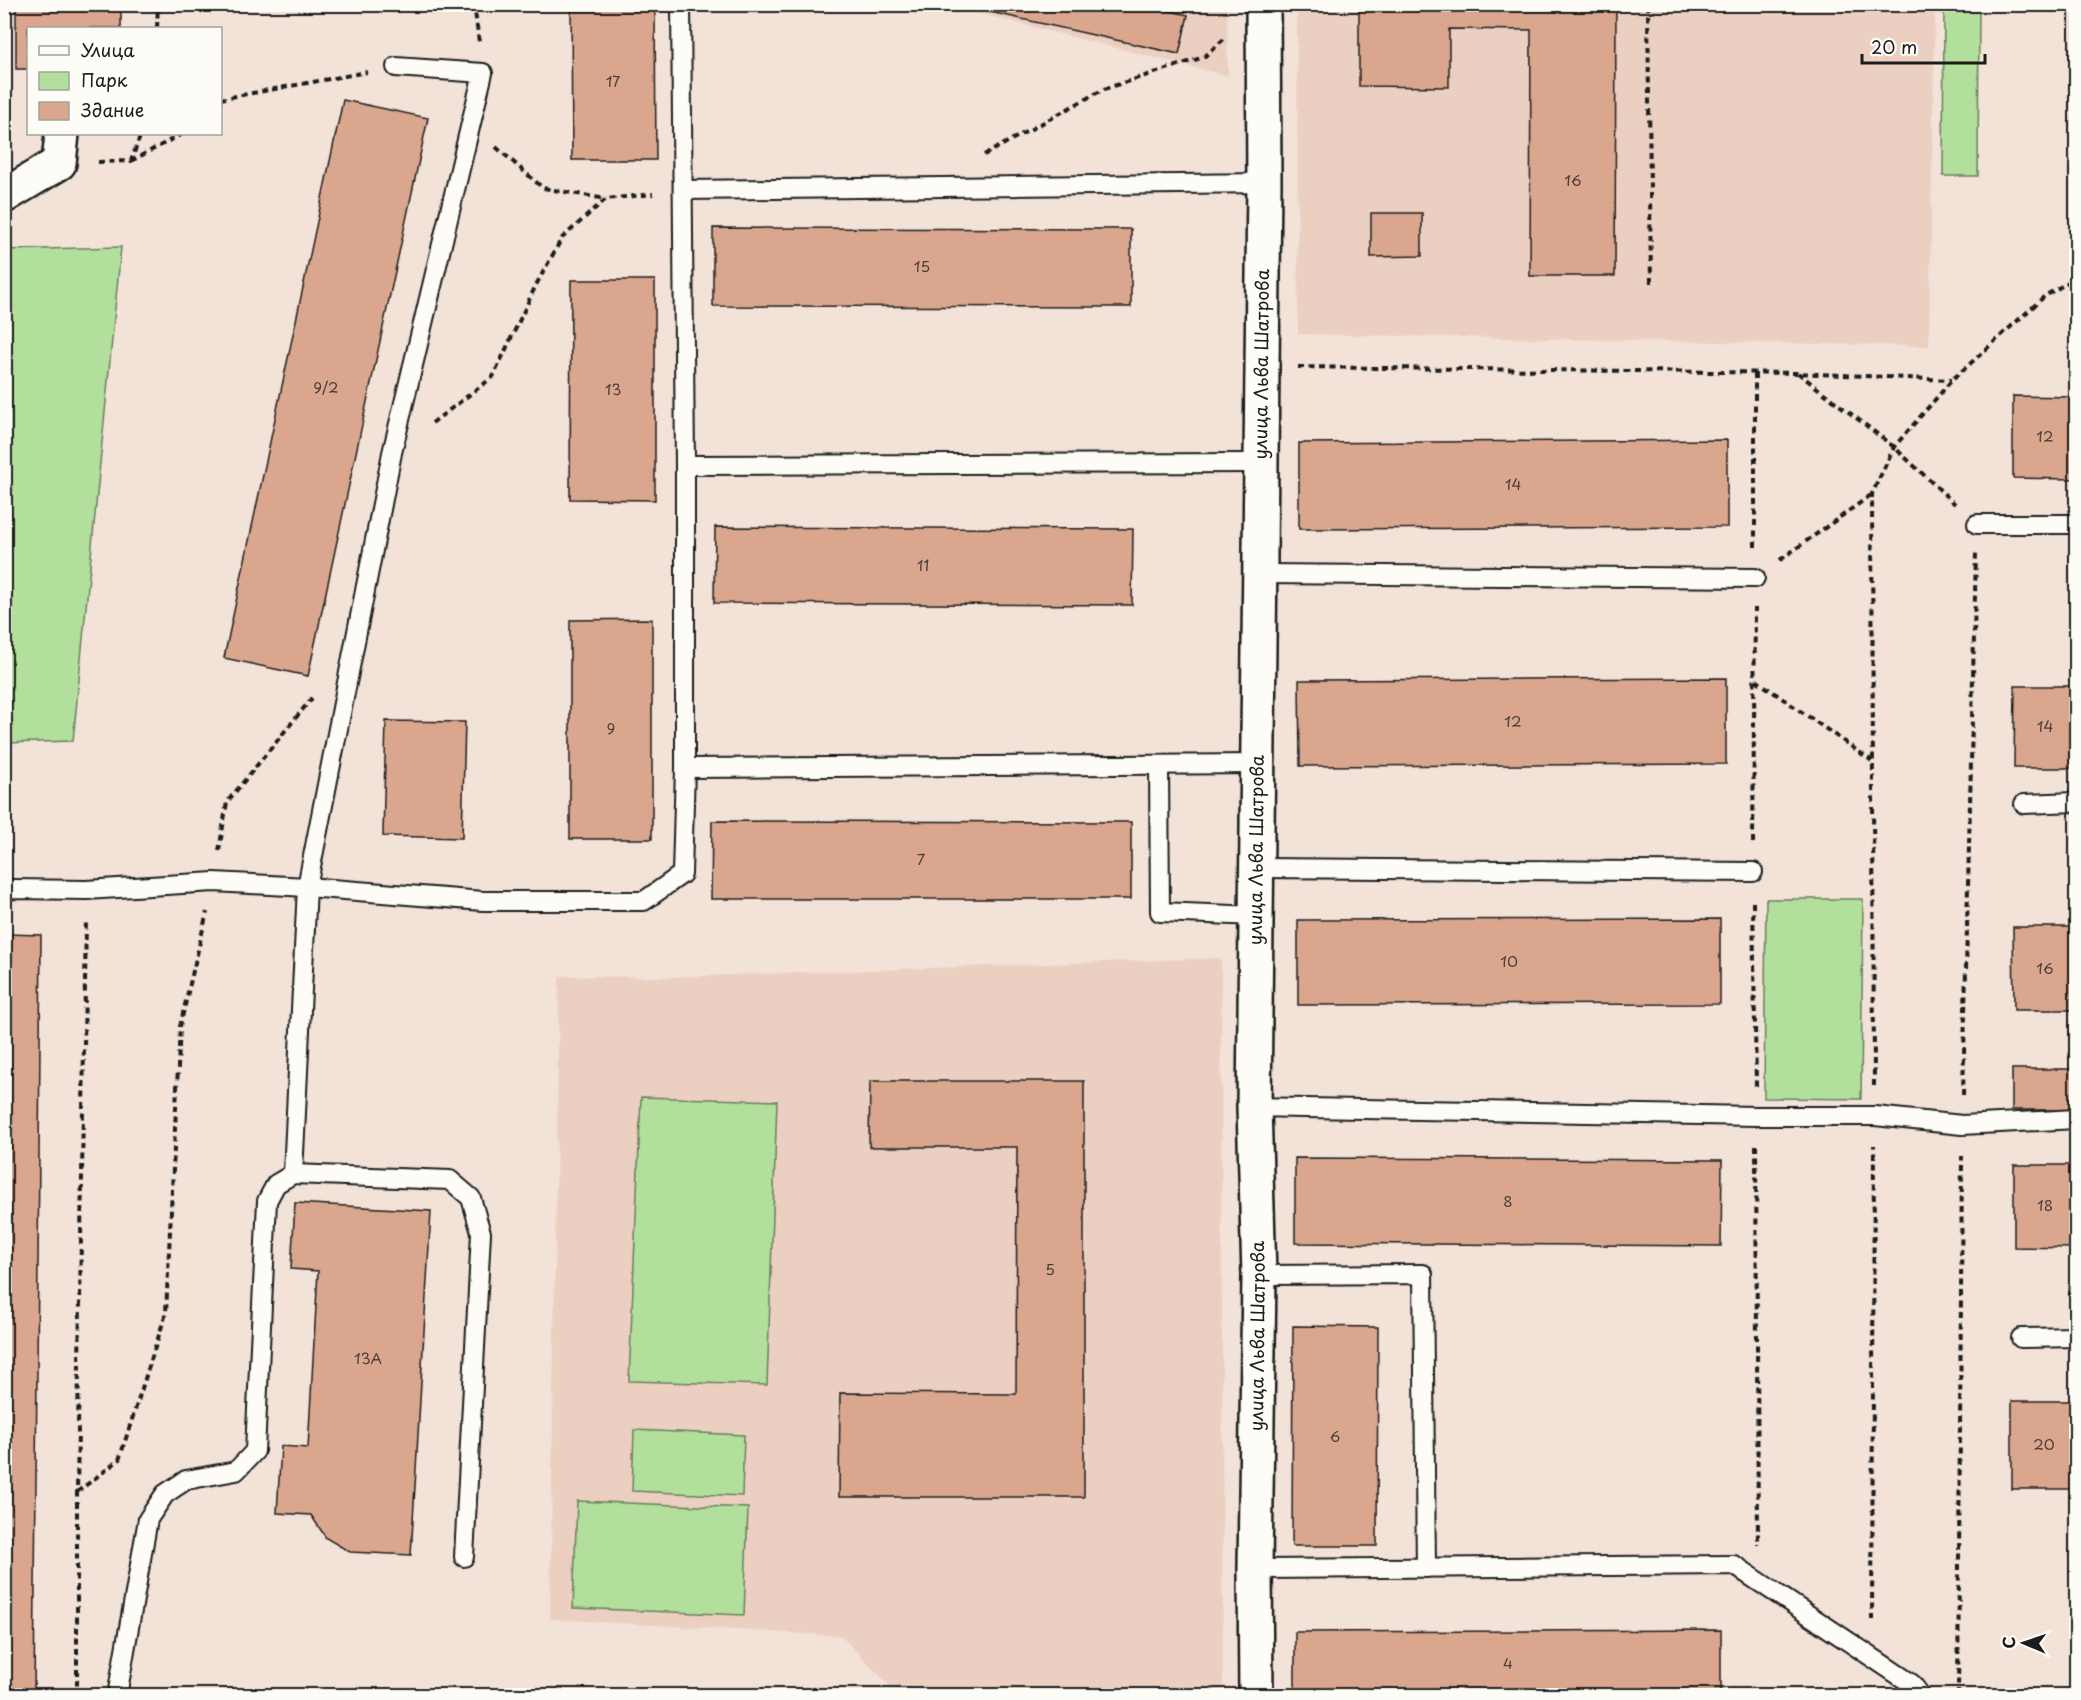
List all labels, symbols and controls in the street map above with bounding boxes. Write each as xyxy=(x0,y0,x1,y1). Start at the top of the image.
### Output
legend xyxy=(27,27,222,135)
scale bar xyxy=(1862,27,1985,65)
text: 20 m xyxy=(1871,33,1917,60)
text: Улица xyxy=(81,36,135,63)
text: Парк xyxy=(81,66,128,93)
house number: 17 xyxy=(606,69,620,92)
text: Здание xyxy=(81,96,144,123)
house number: 16 xyxy=(1564,168,1582,191)
house number: 15 xyxy=(914,254,930,277)
street label: улица Льва Шатрова xyxy=(1246,268,1275,459)
house number: 9/2 xyxy=(313,375,339,398)
house number: 13 xyxy=(605,377,621,400)
house number: 12 xyxy=(2036,424,2054,447)
house number: 14 xyxy=(1505,472,1521,495)
house number: 11 xyxy=(917,553,929,576)
house number: 12 xyxy=(1504,709,1522,732)
house number: 14 xyxy=(2037,714,2053,737)
house number: 9 xyxy=(607,716,615,739)
street label: улица Льва Шатрова xyxy=(1241,754,1270,945)
house number: 7 xyxy=(917,847,926,870)
house number: 10 xyxy=(1500,949,1518,972)
house number: 16 xyxy=(2036,956,2054,979)
house number: 8 xyxy=(1503,1189,1513,1212)
house number: 18 xyxy=(2037,1193,2053,1216)
street label: улица Льва Шатрова xyxy=(1242,1240,1271,1431)
house number: 5 xyxy=(1045,1257,1055,1280)
house number: 13А xyxy=(354,1346,382,1369)
house number: 6 xyxy=(1330,1424,1340,1447)
house number: 20 xyxy=(2033,1432,2055,1455)
north arrow xyxy=(1994,1613,2054,1673)
text: С xyxy=(1996,1636,2020,1649)
house number: 4 xyxy=(1503,1651,1513,1674)

